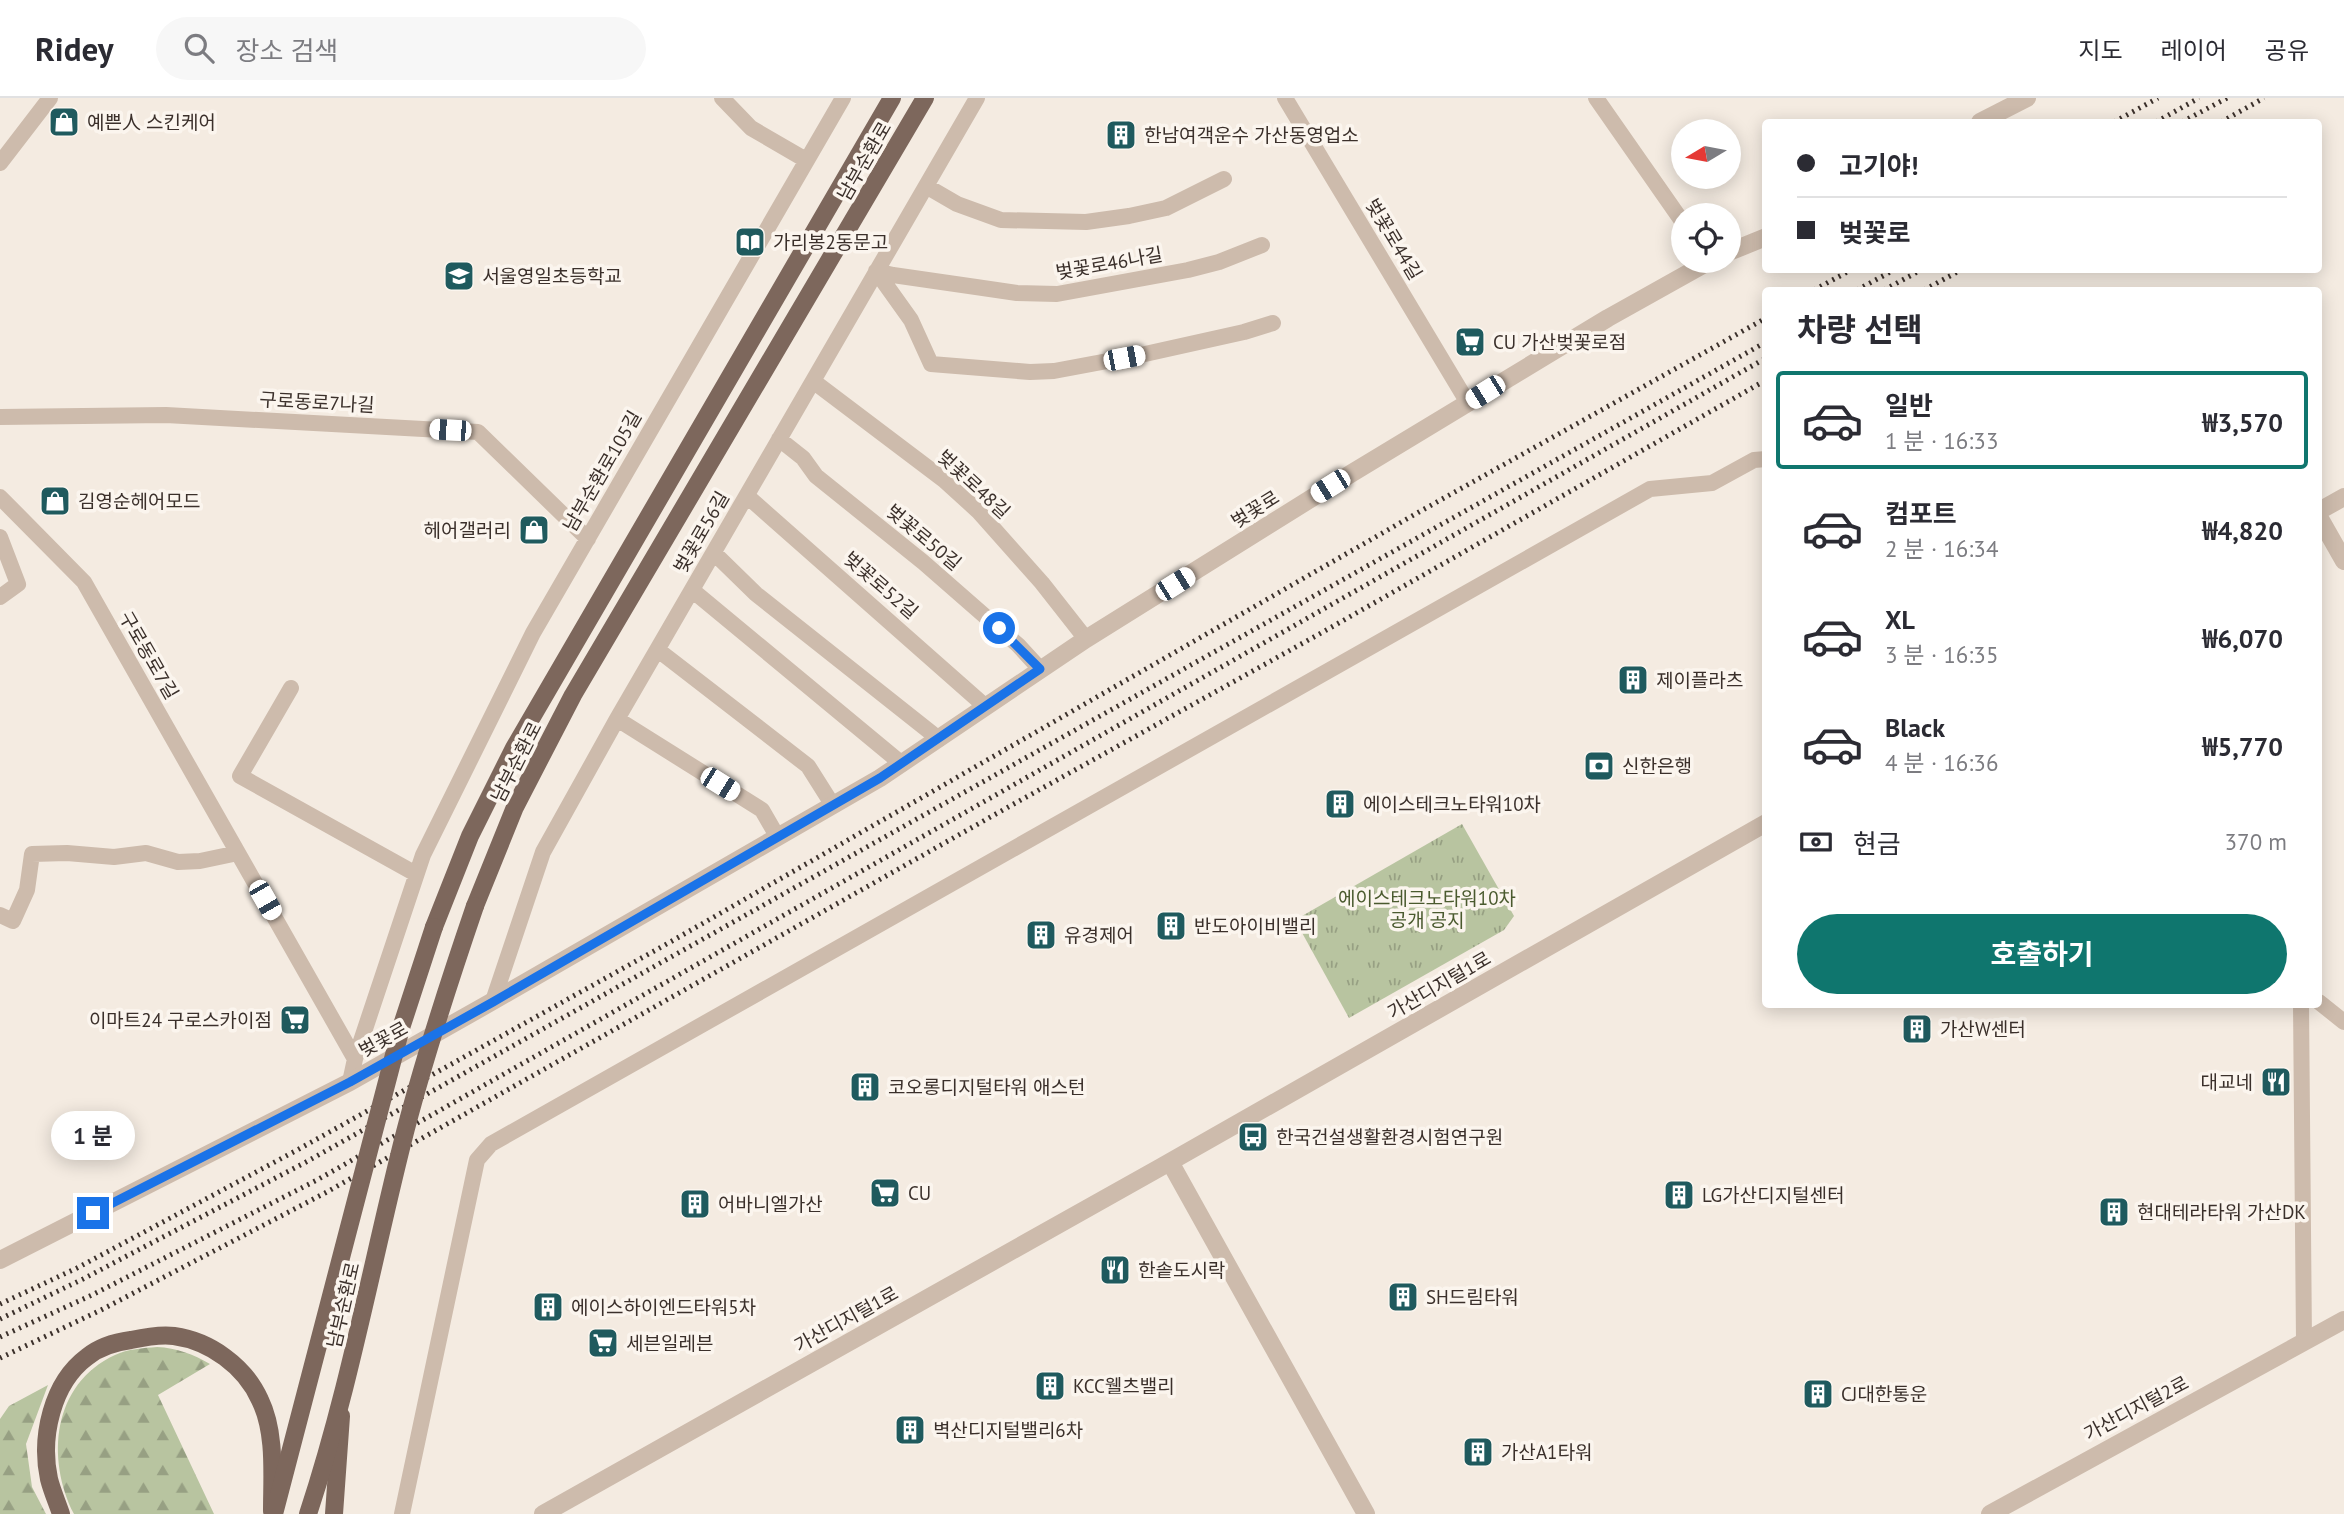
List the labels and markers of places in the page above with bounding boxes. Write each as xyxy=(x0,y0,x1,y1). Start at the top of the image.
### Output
shop icon: 예쁜人 스킨케어 xyxy=(47,105,81,139)
place label: 예쁜人 스킨케어 xyxy=(87,110,216,134)
building icon: 한남여객운수 가산동영업소 xyxy=(1104,118,1138,152)
place label: 한남여객운수 가산동영업소 xyxy=(1144,123,1359,147)
library icon: 가리봉2동문고 xyxy=(733,225,767,259)
place label: 가리봉2동문고 xyxy=(773,230,888,254)
school or university icon: 서울영일초등학교 xyxy=(442,259,476,293)
place label: 서울영일초등학교 xyxy=(482,264,622,288)
supermarket icon: CU 가산벚꽃로점 xyxy=(1453,325,1487,359)
place label: CU 가산벚꽃로점 xyxy=(1493,330,1626,354)
shop icon: 김영순헤어모드 xyxy=(38,484,72,518)
place label: 김영순헤어모드 xyxy=(78,489,200,513)
shop icon: 헤어갤러리 xyxy=(517,513,551,547)
place label: 헤어갤러리 xyxy=(424,518,511,542)
building icon: 제이플라츠 xyxy=(1616,663,1650,697)
place label: 제이플라츠 xyxy=(1656,668,1743,692)
bank icon: 신한은행 xyxy=(1582,749,1616,783)
place label: 신한은행 xyxy=(1622,754,1692,778)
building icon: 에이스테크노타워10차 xyxy=(1323,787,1357,821)
place label: 에이스테크노타워10차 xyxy=(1363,792,1541,816)
building icon: 반도아이비밸리 xyxy=(1154,909,1188,943)
place label: 반도아이비밸리 xyxy=(1194,914,1316,938)
building icon: 유경제어 xyxy=(1024,918,1058,952)
place label: 유경제어 xyxy=(1064,923,1134,947)
supermarket icon: 이마트24 구로스카이점 xyxy=(278,1003,312,1037)
place label: 이마트24 구로스카이점 xyxy=(89,1008,272,1032)
building icon: 가산W센터 xyxy=(1900,1012,1934,1046)
place label: 가산W센터 xyxy=(1940,1017,2026,1041)
restaurant icon: 대교네 xyxy=(2259,1065,2293,1099)
building icon: 코오롱디지털타워 애스턴 xyxy=(848,1070,882,1104)
place label: 대교네 xyxy=(2201,1070,2253,1094)
place label: 코오롱디지털타워 애스턴 xyxy=(888,1075,1085,1099)
bus stop icon: 한국건설생활환경시험연구원 xyxy=(1236,1120,1270,1154)
place label: 한국건설생활환경시험연구원 xyxy=(1276,1125,1503,1149)
supermarket icon: CU xyxy=(868,1176,902,1210)
building icon: LG가산디지털센터 xyxy=(1662,1178,1696,1212)
place label: CU xyxy=(908,1181,931,1205)
place label: LG가산디지털센터 xyxy=(1702,1183,1845,1207)
building icon: 어바니엘가산 xyxy=(678,1187,712,1221)
place label: 어바니엘가산 xyxy=(718,1192,823,1216)
building icon: 현대테라타워 가산DK xyxy=(2097,1195,2131,1229)
place label: 현대테라타워 가산DK xyxy=(2137,1200,2306,1224)
restaurant icon: 한솥도시락 xyxy=(1098,1253,1132,1287)
place label: 한솥도시락 xyxy=(1138,1258,1225,1282)
building icon: SH드림타워 xyxy=(1386,1280,1420,1314)
place label: SH드림타워 xyxy=(1426,1285,1519,1309)
building icon: 에이스하이엔드타워5차 xyxy=(531,1290,565,1324)
place label: 에이스하이엔드타워5차 xyxy=(571,1295,756,1319)
supermarket icon: 세븐일레븐 xyxy=(586,1326,620,1360)
place label: 세븐일레븐 xyxy=(626,1331,713,1355)
building icon: KCC웰츠밸리 xyxy=(1033,1369,1067,1403)
place label: KCC웰츠밸리 xyxy=(1073,1374,1175,1398)
building icon: CJ대한통운 xyxy=(1801,1377,1835,1411)
place label: CJ대한통운 xyxy=(1841,1382,1927,1406)
building icon: 벽산디지털밸리6차 xyxy=(893,1413,927,1447)
place label: 벽산디지털밸리6차 xyxy=(933,1418,1083,1442)
building icon: 가산A1타워 xyxy=(1461,1435,1495,1469)
place label: 가산A1타워 xyxy=(1501,1440,1592,1464)

